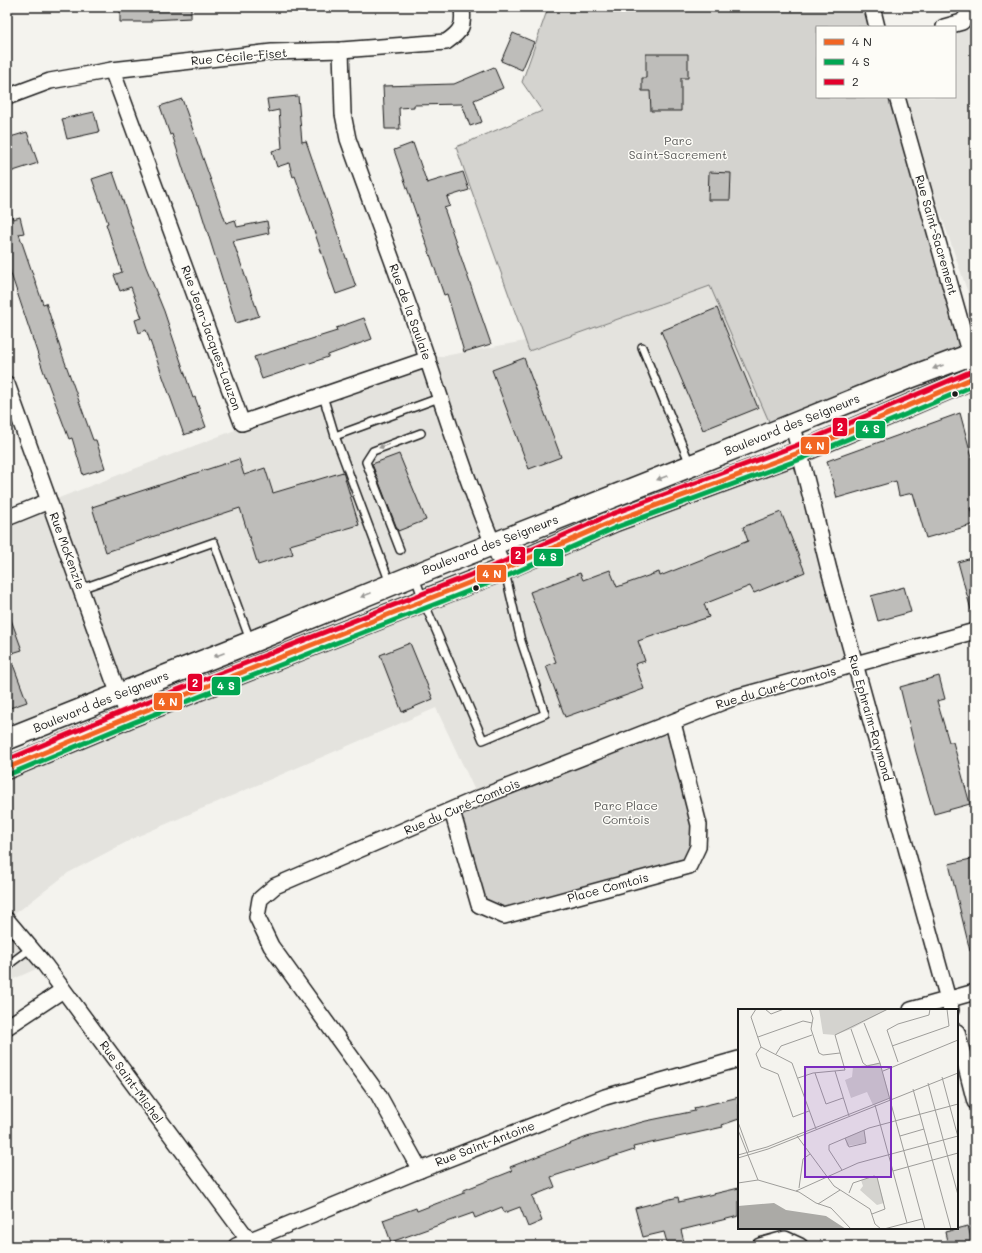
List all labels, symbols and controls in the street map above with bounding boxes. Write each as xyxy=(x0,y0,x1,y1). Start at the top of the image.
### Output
legend xyxy=(816,26,956,98)
text: 4 N xyxy=(852,33,872,49)
street label: Rue Cécile-Fiset xyxy=(190,44,288,68)
text: 4 S xyxy=(852,53,870,69)
text: 2 xyxy=(852,73,859,89)
park label: Parc Saint-Sacrement xyxy=(629,132,727,162)
street label: Rue Saint-Sacrement xyxy=(912,173,962,297)
street label: Rue de la Saulaie xyxy=(386,261,436,362)
street label: Rue Jean-Jacques-Lauzon xyxy=(178,263,246,412)
one-way arrow xyxy=(932,364,944,370)
street label: Boulevard des Seigneurs xyxy=(721,389,862,459)
unlabelled marker xyxy=(950,389,960,399)
line badge: 2 xyxy=(832,417,848,437)
text: 2 xyxy=(837,419,843,434)
line badge: 4 S xyxy=(855,420,886,439)
text: 4 S xyxy=(862,421,880,436)
line badge: 4 N xyxy=(800,436,830,455)
text: 4 N xyxy=(805,438,825,453)
one-way arrow xyxy=(378,444,390,450)
one-way arrow xyxy=(655,475,667,481)
street label: Rue McKenzie xyxy=(47,510,89,592)
street label: Boulevard des Seigneurs xyxy=(419,511,560,577)
line badge: 2 xyxy=(510,546,526,565)
text: 2 xyxy=(515,547,521,562)
line badge: 4 S xyxy=(533,548,564,567)
text: 4 S xyxy=(539,549,557,564)
line badge: 4 N xyxy=(476,564,507,583)
text: 4 N xyxy=(482,566,502,581)
unlabelled marker xyxy=(471,583,481,593)
one-way arrow xyxy=(360,592,371,598)
one-way arrow xyxy=(213,652,225,658)
street label: Rue Ephraim-Raymond xyxy=(845,653,897,783)
street label: Rue du Curé-Comtois xyxy=(714,662,838,712)
street label: Boulevard des Seigneurs xyxy=(30,666,171,736)
line badge: 2 xyxy=(187,673,203,692)
text: 2 xyxy=(192,675,198,690)
line badge: 4 S xyxy=(211,676,241,696)
text: 4 S xyxy=(217,678,235,693)
line badge: 4 N xyxy=(153,692,183,711)
text: 4 N xyxy=(158,694,178,709)
street label: Rue du Curé-Comtois xyxy=(401,774,522,838)
park label: Parc Place Comtois xyxy=(594,797,658,827)
street label: Place Comtois xyxy=(565,868,650,906)
inset map xyxy=(738,1009,958,1229)
street label: Rue Saint-Michel xyxy=(97,1037,167,1126)
street label: Rue Saint-Antoine xyxy=(433,1117,537,1169)

